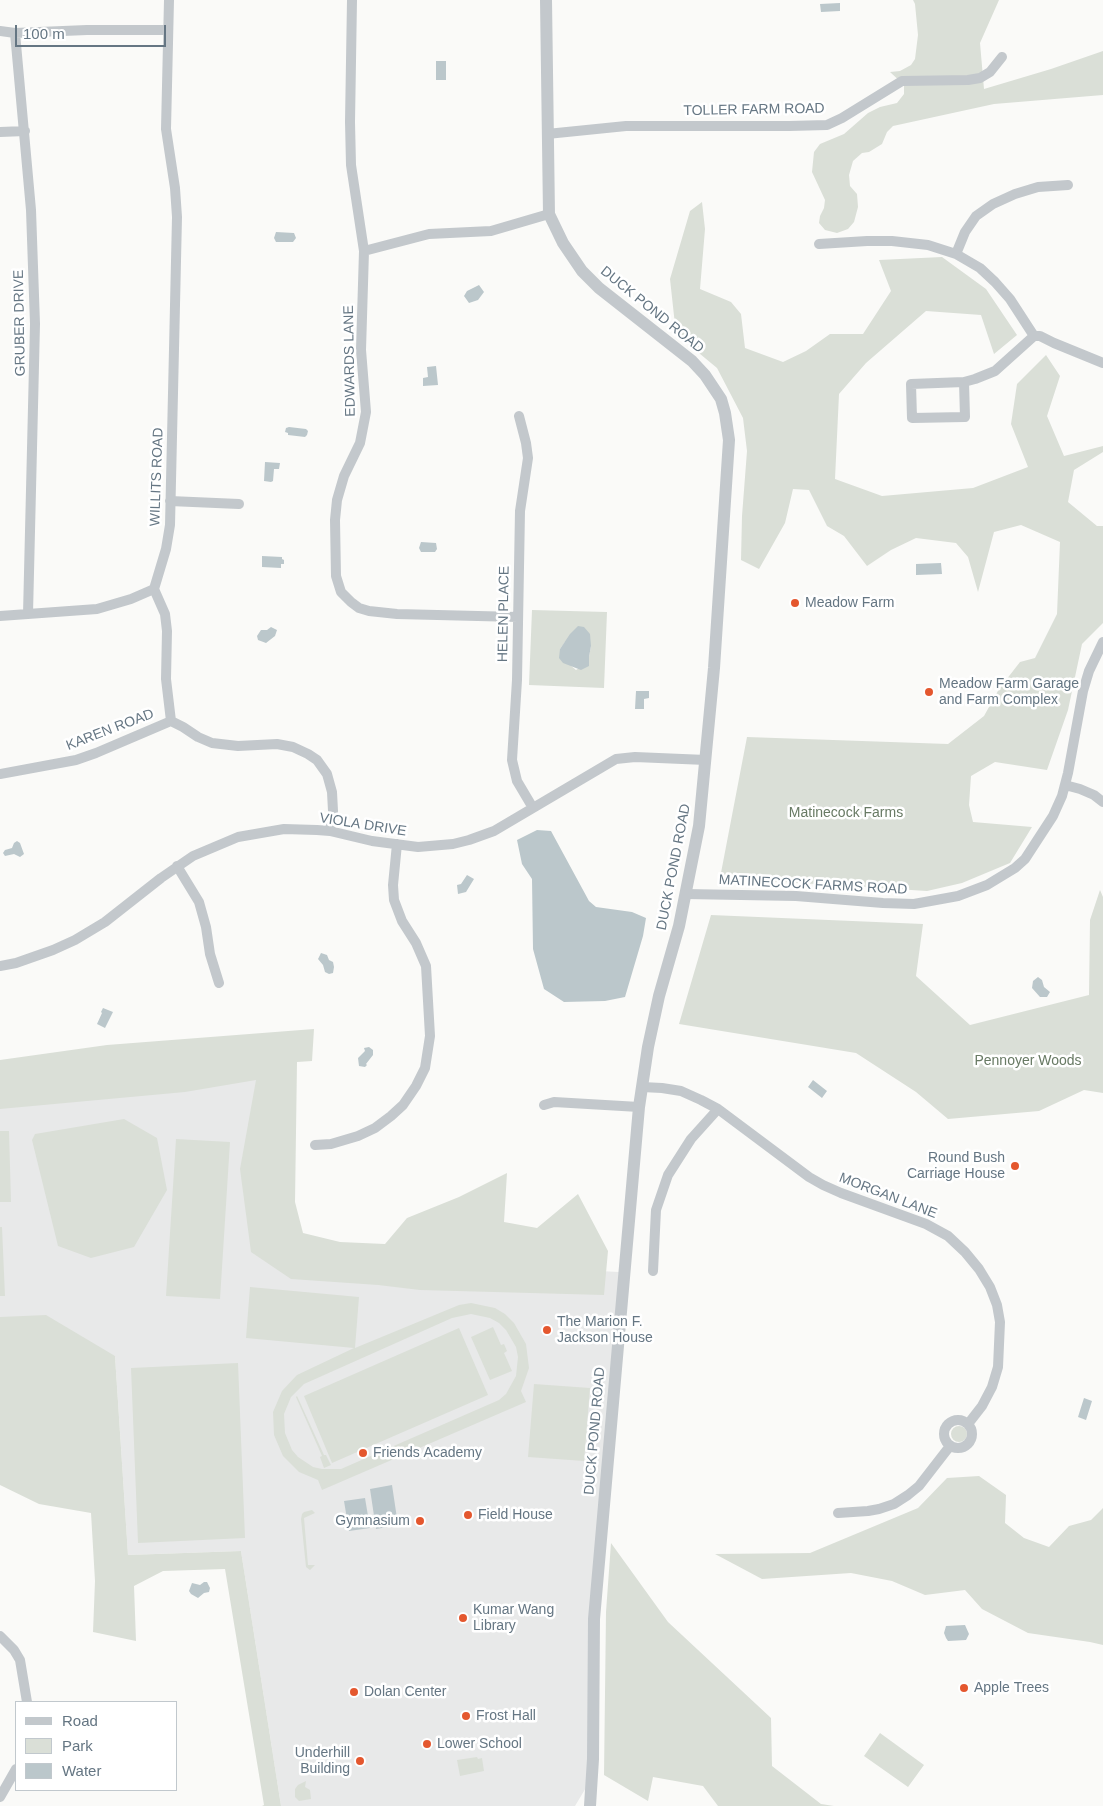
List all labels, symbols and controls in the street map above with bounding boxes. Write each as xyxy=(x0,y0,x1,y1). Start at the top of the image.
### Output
scale bar xyxy=(18,15,169,47)
text: 100 m xyxy=(23,25,65,42)
street label: TOLLER FARM ROAD xyxy=(683,100,825,120)
street label: DUCK POND ROAD xyxy=(597,263,707,357)
street label: GRUBER DRIVE xyxy=(11,270,29,376)
street label: EDWARDS LANE xyxy=(341,305,359,417)
street label: WILLITS ROAD xyxy=(147,427,167,527)
street label: HELEN PLACE xyxy=(495,566,513,662)
place label: Meadow Farm xyxy=(805,595,894,611)
marker: Meadow Farm xyxy=(789,597,801,609)
place label: Meadow Farm Garage and Farm Complex xyxy=(939,676,1079,709)
marker: Meadow Farm Garage and Farm Complex xyxy=(923,686,935,698)
street label: KAREN ROAD xyxy=(64,706,156,754)
street label: DUCK POND ROAD xyxy=(654,802,694,932)
park label: Matinecock Farms xyxy=(789,805,903,821)
street label: VIOLA DRIVE xyxy=(318,810,408,840)
street label: MATINECOCK FARMS ROAD xyxy=(718,872,908,898)
park label: Pennoyer Woods xyxy=(974,1053,1082,1069)
place label: Round Bush Carriage House xyxy=(907,1150,1005,1182)
marker: Round Bush Carriage House xyxy=(1009,1160,1021,1172)
street label: MORGAN LANE xyxy=(837,1170,939,1222)
place label: The Marion F. Jackson House xyxy=(557,1314,653,1346)
marker: The Marion F. Jackson House xyxy=(541,1324,553,1336)
street label: DUCK POND ROAD xyxy=(581,1366,609,1496)
place label: Friends Academy xyxy=(373,1445,482,1461)
marker: Friends Academy xyxy=(357,1447,369,1459)
place label: Field House xyxy=(478,1507,553,1523)
marker: Field House xyxy=(462,1509,474,1521)
place label: Gymnasium xyxy=(335,1513,410,1529)
marker: Gymnasium xyxy=(414,1515,426,1527)
place label: Kumar Wang Library xyxy=(473,1602,554,1634)
marker: Kumar Wang Library xyxy=(457,1612,469,1624)
place label: Apple Trees xyxy=(974,1680,1049,1696)
marker: Apple Trees xyxy=(958,1682,970,1694)
place label: Dolan Center xyxy=(364,1684,446,1700)
marker: Dolan Center xyxy=(348,1686,360,1698)
legend xyxy=(15,1701,178,1791)
place label: Frost Hall xyxy=(476,1708,536,1724)
marker: Frost Hall xyxy=(460,1710,472,1722)
text: Road xyxy=(62,1712,98,1729)
place label: Lower School xyxy=(437,1736,522,1752)
text: Park xyxy=(62,1737,93,1754)
marker: Lower School xyxy=(421,1738,433,1750)
place label: Underhill Building xyxy=(295,1745,350,1778)
marker: Underhill Building xyxy=(354,1755,366,1767)
text: Water xyxy=(62,1762,101,1779)

